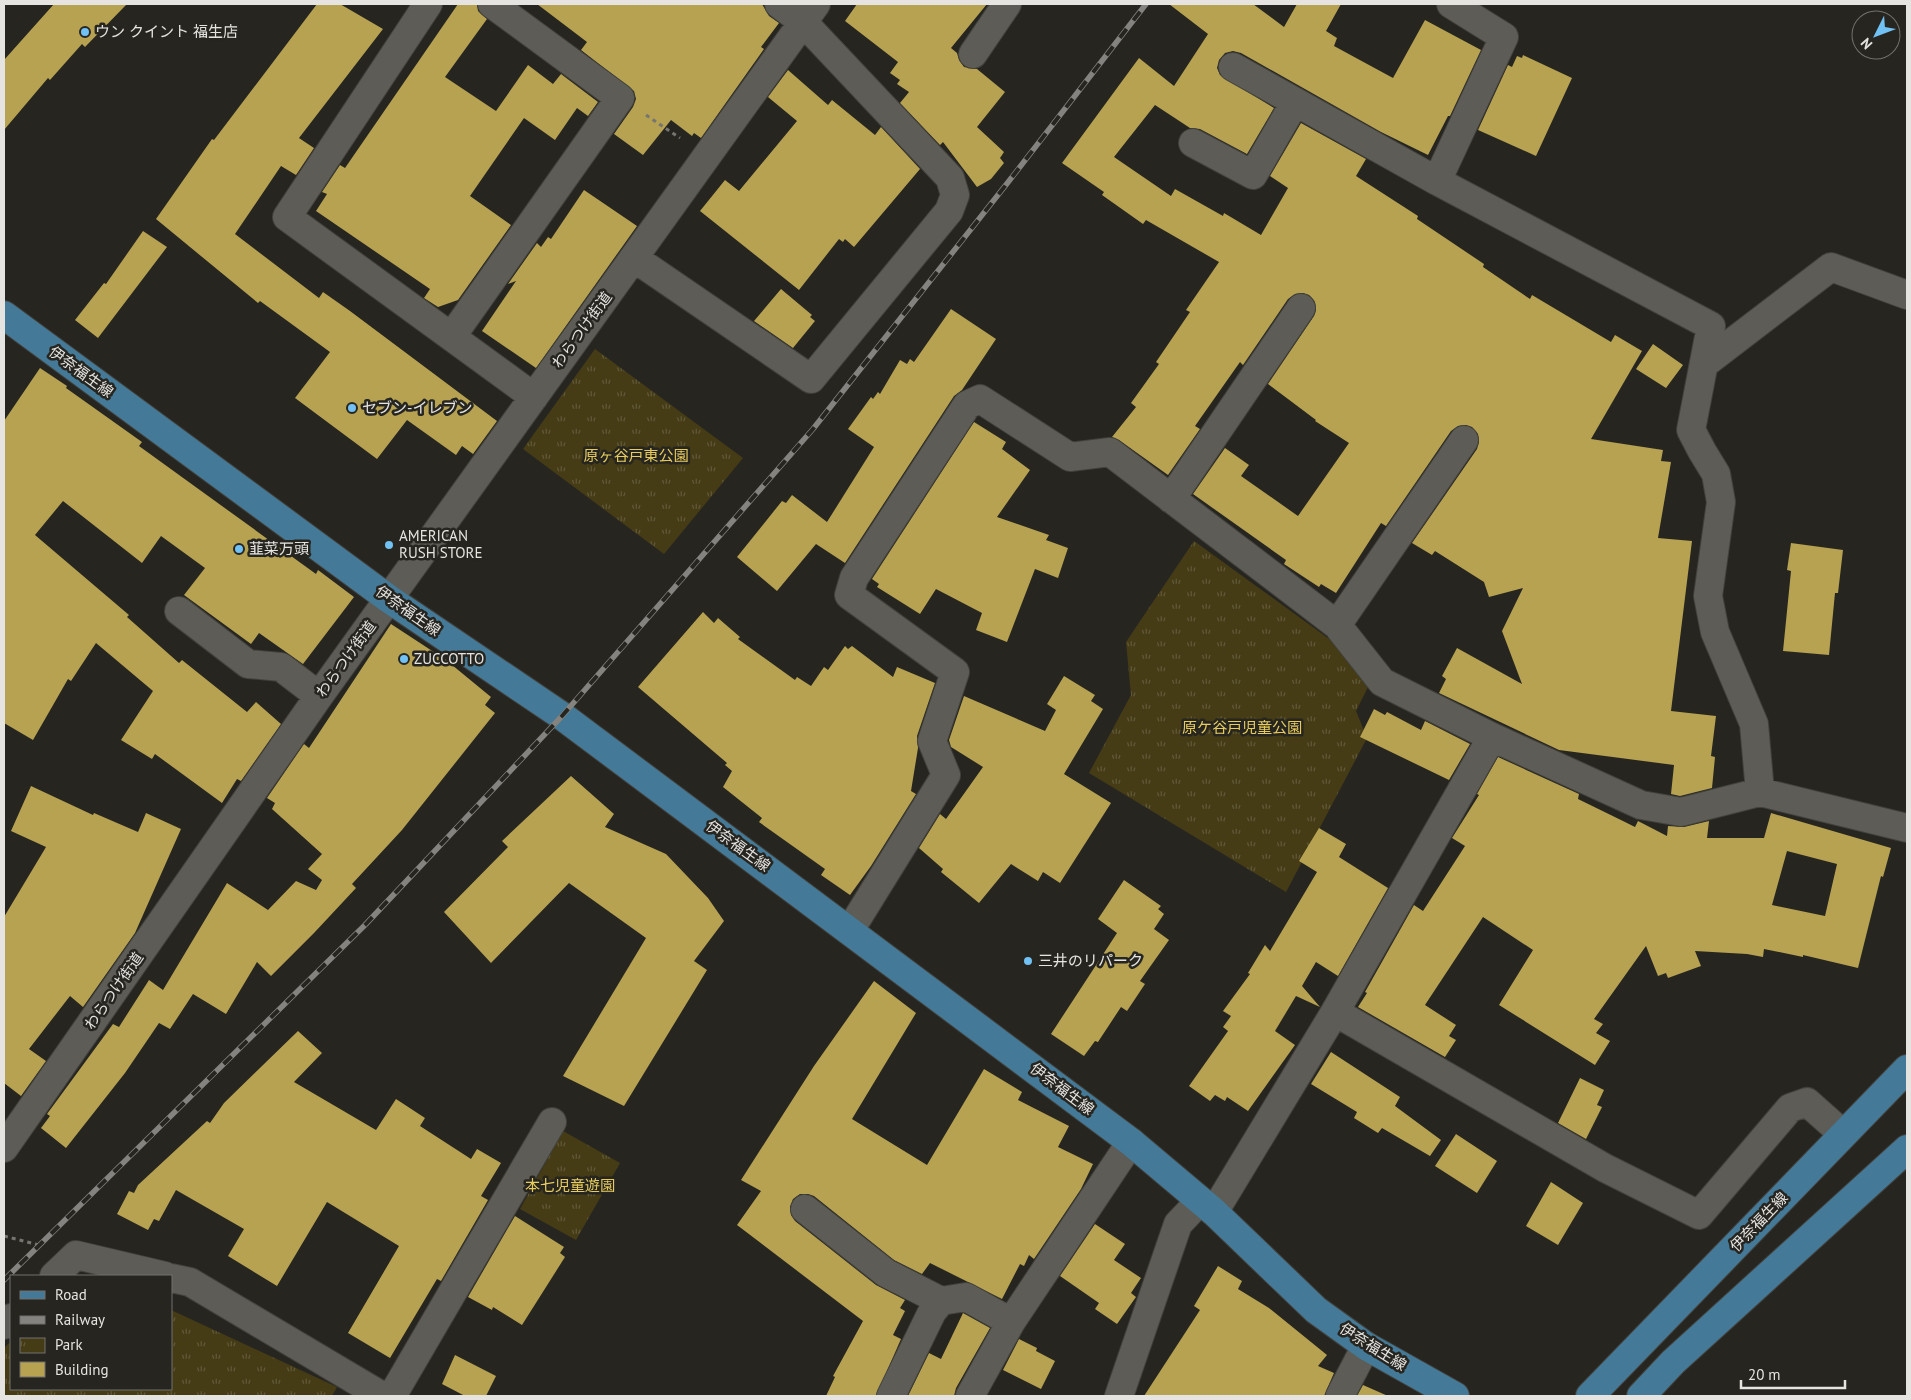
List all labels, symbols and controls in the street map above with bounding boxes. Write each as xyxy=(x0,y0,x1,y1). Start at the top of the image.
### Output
north arrow xyxy=(1851,10,1901,60)
place label: ウン クイント 福生店 xyxy=(95,22,238,41)
marker: ウン クイント 福生店 xyxy=(79,26,91,38)
text: N xyxy=(1857,34,1876,53)
street label: わらつけ街道 xyxy=(547,288,616,372)
street label: 伊奈福生線 xyxy=(45,342,117,401)
place label: セブン-イレブン xyxy=(362,398,472,417)
marker: セブン-イレブン xyxy=(346,402,358,414)
park label: 原ヶ谷戸東公園 xyxy=(583,446,689,465)
place label: AMERICAN RUSH STORE xyxy=(399,526,483,562)
place label: 韮菜万頭 xyxy=(249,539,309,558)
marker: AMERICAN RUSH STORE xyxy=(383,539,395,551)
marker: 韮菜万頭 xyxy=(233,543,245,555)
street label: 伊奈福生線 xyxy=(372,581,444,640)
street label: わらつけ街道 xyxy=(311,617,380,701)
place label: ZUCCOTTO xyxy=(414,649,484,668)
marker: ZUCCOTTO xyxy=(398,653,410,665)
park label: 原ケ谷戸児童公園 xyxy=(1182,718,1302,737)
street label: 伊奈福生線 xyxy=(702,816,774,875)
street label: わらつけ街道 xyxy=(80,948,147,1033)
place label: 三井のリパーク xyxy=(1038,951,1143,970)
marker: 三井のリパーク xyxy=(1022,955,1034,967)
street label: 伊奈福生線 xyxy=(1027,1058,1098,1119)
park label: 本七児童遊園 xyxy=(525,1176,615,1195)
street label: 伊奈福生線 xyxy=(1726,1188,1792,1255)
legend xyxy=(10,1275,172,1390)
text: Road xyxy=(55,1285,87,1304)
text: Railway xyxy=(55,1310,105,1329)
street label: 伊奈福生線 xyxy=(1336,1319,1410,1375)
text: Park xyxy=(55,1335,83,1354)
scale bar xyxy=(1741,1358,1845,1390)
text: Building xyxy=(55,1360,109,1379)
text: 20 m xyxy=(1748,1365,1781,1384)

